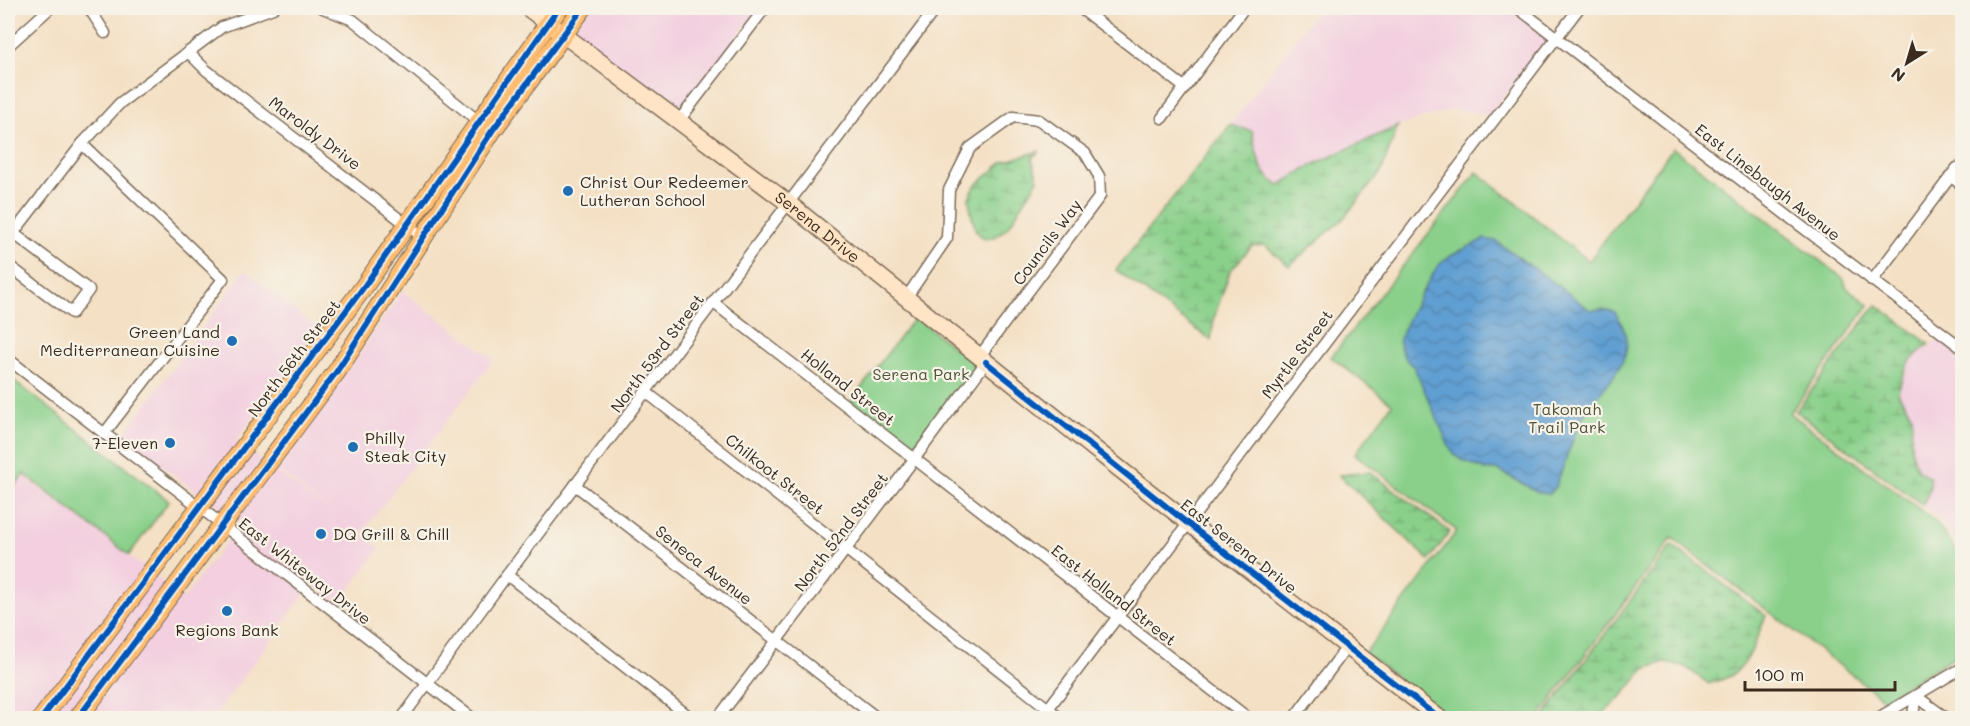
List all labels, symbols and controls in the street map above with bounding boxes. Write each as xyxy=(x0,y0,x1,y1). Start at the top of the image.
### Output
north arrow xyxy=(1877,33,1937,93)
text: N xyxy=(1886,63,1909,87)
street label: Maroldy Drive xyxy=(265,91,366,174)
street label: East Linebaugh Avenue xyxy=(1691,118,1845,245)
place label: Christ Our Redeemer Lutheran School xyxy=(580,171,749,210)
marker: Christ Our Redeemer Lutheran School xyxy=(561,184,575,198)
street label: Serena Drive xyxy=(771,186,865,267)
street label: Councils Way xyxy=(1007,195,1086,289)
street label: North 53rd Street xyxy=(605,289,708,416)
street label: North 56th Street xyxy=(243,295,345,421)
street label: Myrtle Street xyxy=(1256,305,1337,402)
place label: Green Land Mediterranean Cuisine xyxy=(40,321,220,360)
marker: Green Land Mediterranean Cuisine xyxy=(225,334,239,348)
street label: Holland Street xyxy=(797,343,900,430)
park label: Serena Park xyxy=(872,363,970,384)
park label: Takomah Trail Park xyxy=(1528,398,1606,437)
place label: Philly Steak City xyxy=(365,427,446,466)
street label: Chilkoot Street xyxy=(722,428,829,519)
place label: 7-Eleven xyxy=(92,432,158,453)
marker: 7-Eleven xyxy=(163,436,177,450)
marker: Philly Steak City xyxy=(346,440,360,454)
street label: North 52nd Street xyxy=(789,468,892,595)
street label: East Serena Drive xyxy=(1177,494,1302,598)
street label: East Whiteway Drive xyxy=(235,512,376,629)
street label: Seneca Avenue xyxy=(652,520,757,609)
place label: DQ Grill & Chill xyxy=(333,523,450,544)
marker: DQ Grill & Chill xyxy=(314,527,328,541)
street label: East Holland Street xyxy=(1048,539,1181,650)
marker: Regions Bank xyxy=(220,604,234,618)
place label: Regions Bank xyxy=(176,619,278,640)
scale bar xyxy=(1745,654,1895,692)
text: 100 m xyxy=(1754,662,1804,686)

